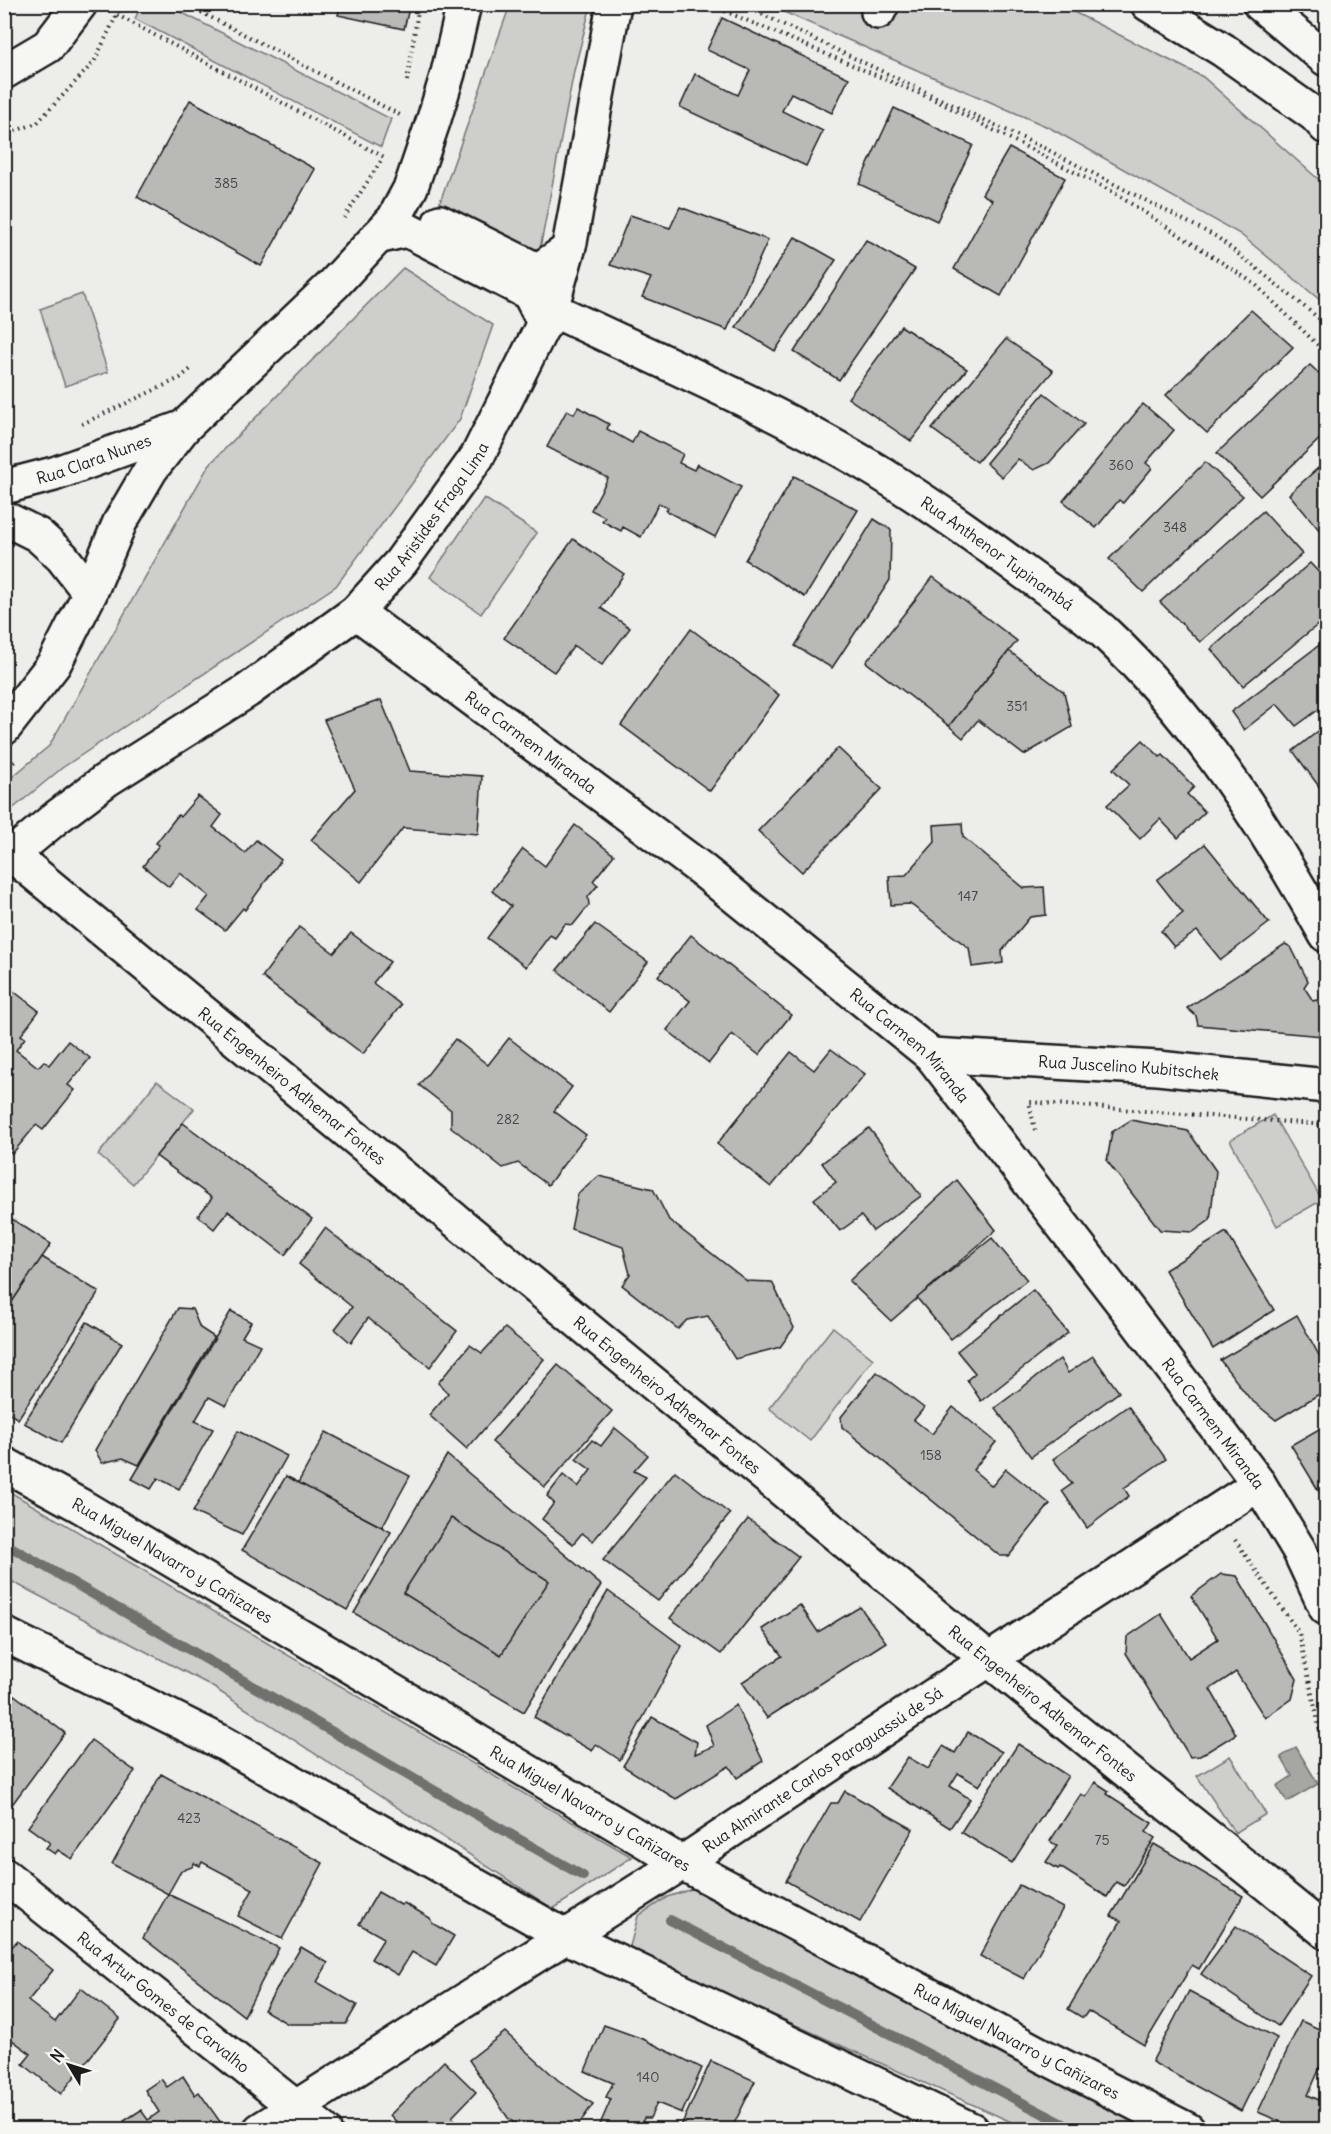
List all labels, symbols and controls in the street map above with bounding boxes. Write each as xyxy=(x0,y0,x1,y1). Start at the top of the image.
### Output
house number: 385 xyxy=(214,174,238,192)
street label: Rua Clara Nunes xyxy=(34,430,154,488)
street label: Rua Aristides Fraga Lima xyxy=(370,439,493,594)
house number: 360 xyxy=(1108,456,1134,474)
street label: Rua Anthenor Tupinambá xyxy=(917,492,1078,615)
house number: 348 xyxy=(1163,518,1187,536)
street label: Rua Carmem Miranda xyxy=(461,687,600,798)
house number: 351 xyxy=(1006,697,1028,715)
house number: 147 xyxy=(958,887,978,905)
street label: Rua Carmem Miranda xyxy=(846,983,974,1107)
street label: Rua Engenheiro Adhemar Fontes xyxy=(194,1003,390,1169)
street label: Rua Juscelino Kubitschek xyxy=(1038,1051,1220,1084)
house number: 282 xyxy=(496,1110,520,1128)
street label: Rua Engenheiro Adhemar Fontes xyxy=(569,1312,765,1478)
street label: Rua Carmem Miranda xyxy=(1158,1354,1269,1493)
house number: 158 xyxy=(920,1446,942,1464)
street label: Rua Miguel Navarro y Cañizares xyxy=(69,1493,276,1628)
street label: Rua Engenheiro Adhemar Fontes xyxy=(944,1621,1141,1786)
street label: Rua Almirante Carlos Paraguassú de Sá xyxy=(698,1682,946,1857)
street label: Rua Miguel Navarro y Cañizares xyxy=(486,1741,694,1876)
house number: 423 xyxy=(177,1809,201,1827)
house number: 75 xyxy=(1095,1831,1109,1849)
street label: Rua Artur Gomes de Carvalho xyxy=(73,1927,254,2077)
street label: Rua Miguel Navarro y Cañizares xyxy=(910,1979,1123,2103)
north arrow xyxy=(39,2035,99,2095)
text: N xyxy=(46,2045,68,2066)
house number: 140 xyxy=(637,2068,659,2086)

